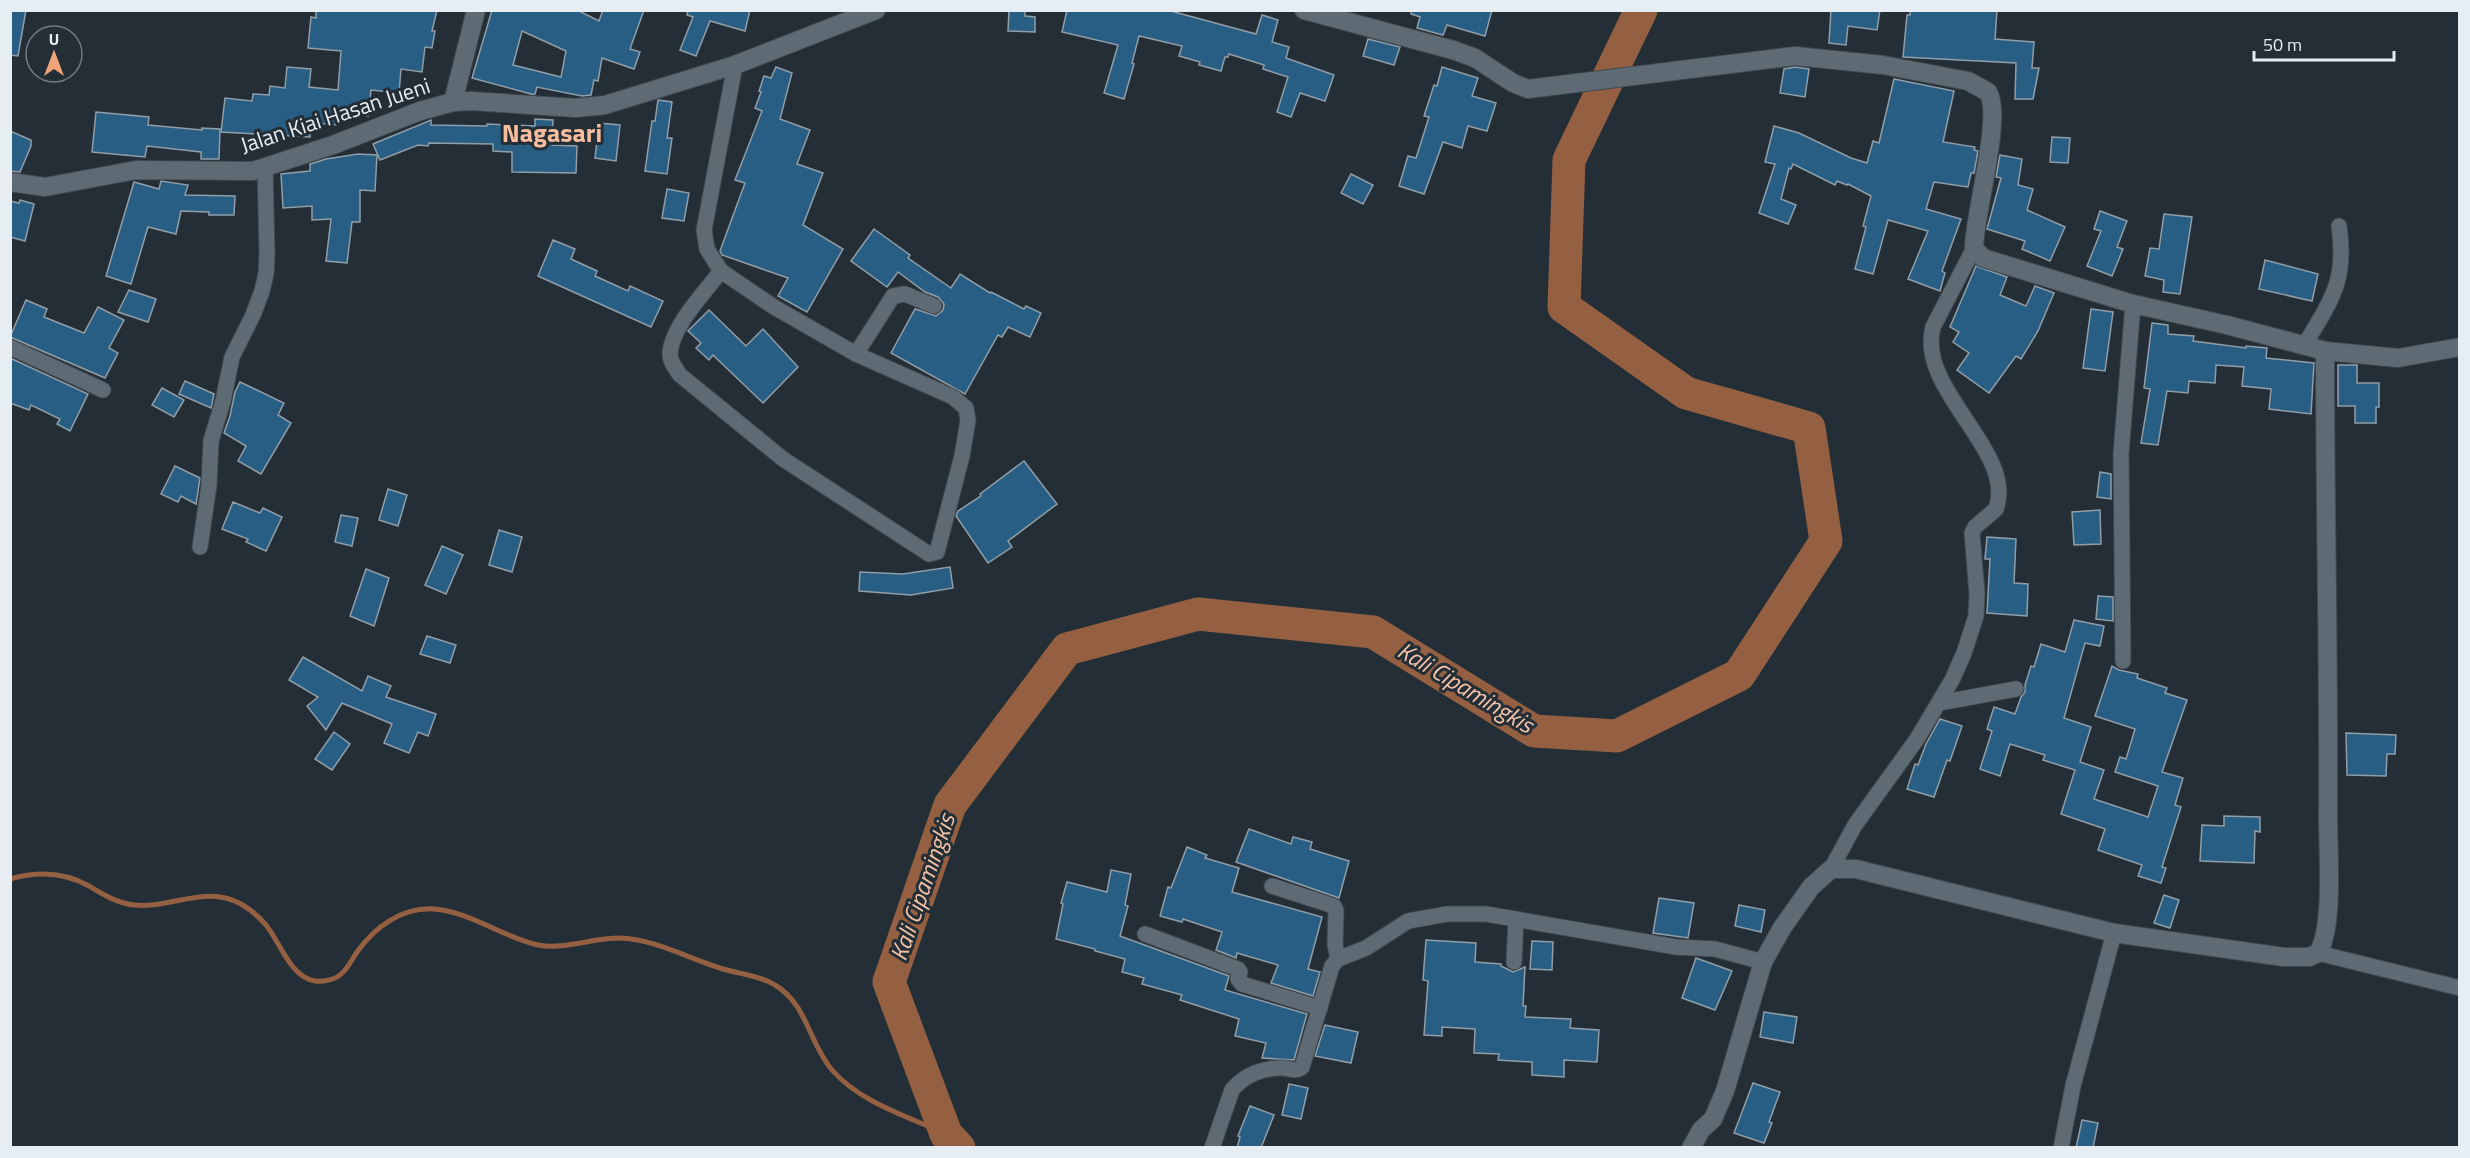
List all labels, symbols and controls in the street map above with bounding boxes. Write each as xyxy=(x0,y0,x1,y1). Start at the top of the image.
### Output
north arrow xyxy=(24,24,84,84)
scale bar xyxy=(2254,24,2394,62)
text: U xyxy=(49,27,59,51)
text: 50 m xyxy=(2263,31,2302,58)
street label: Jalan Kiai Hasan Jueni xyxy=(236,68,434,162)
district label: Nagasari xyxy=(502,113,602,152)
water label: Kali Cipamingkis xyxy=(1391,632,1542,743)
water label: Kali Cipamingkis xyxy=(880,807,964,965)

